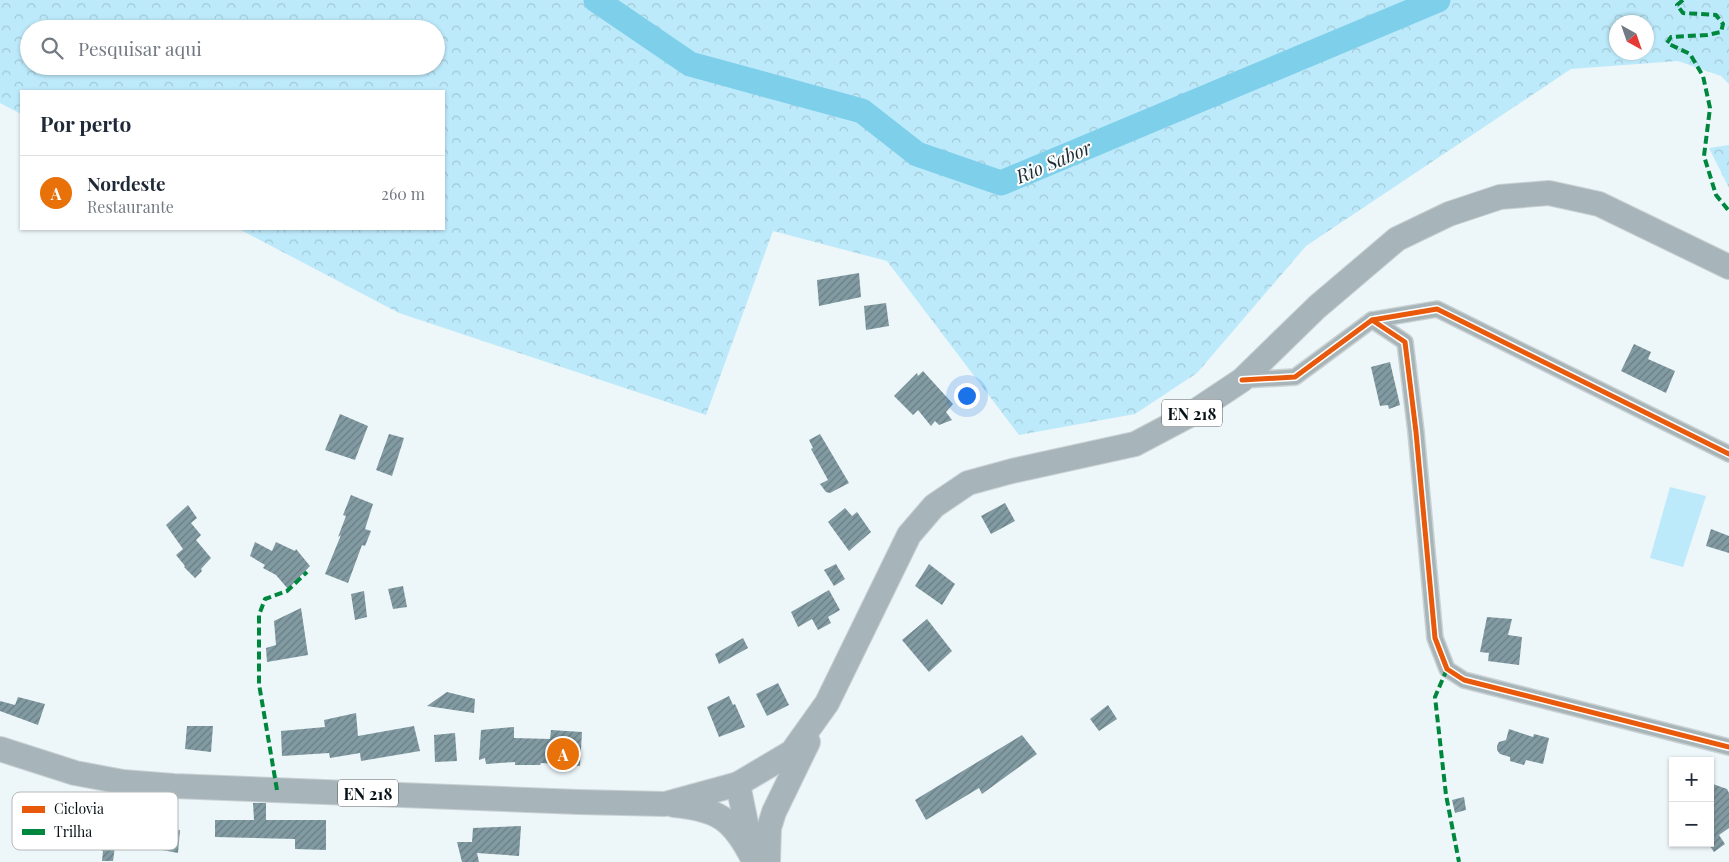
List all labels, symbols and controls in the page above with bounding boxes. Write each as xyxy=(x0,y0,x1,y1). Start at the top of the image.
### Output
north arrow xyxy=(1609,15,1654,60)
search box xyxy=(20,20,445,75)
icon: search xyxy=(38,34,66,62)
text: Pesquisar aqui xyxy=(78,35,202,61)
text: Por perto xyxy=(40,109,131,137)
water label: Rio Sabor xyxy=(1010,133,1096,189)
text: Nordeste xyxy=(87,170,166,196)
text: A xyxy=(51,183,61,204)
text: 260 m xyxy=(381,183,425,204)
text: Restaurante xyxy=(87,196,174,217)
your location xyxy=(954,383,980,409)
road number: EN 218 xyxy=(1162,399,1222,426)
pin: A xyxy=(547,735,579,773)
map controls xyxy=(1669,757,1714,847)
button: + xyxy=(1669,757,1714,802)
road number: EN 218 xyxy=(338,780,398,806)
legend xyxy=(12,792,178,850)
text: Ciclovia xyxy=(54,799,104,818)
button: − xyxy=(1669,802,1714,847)
text: Trilha xyxy=(54,822,92,841)

